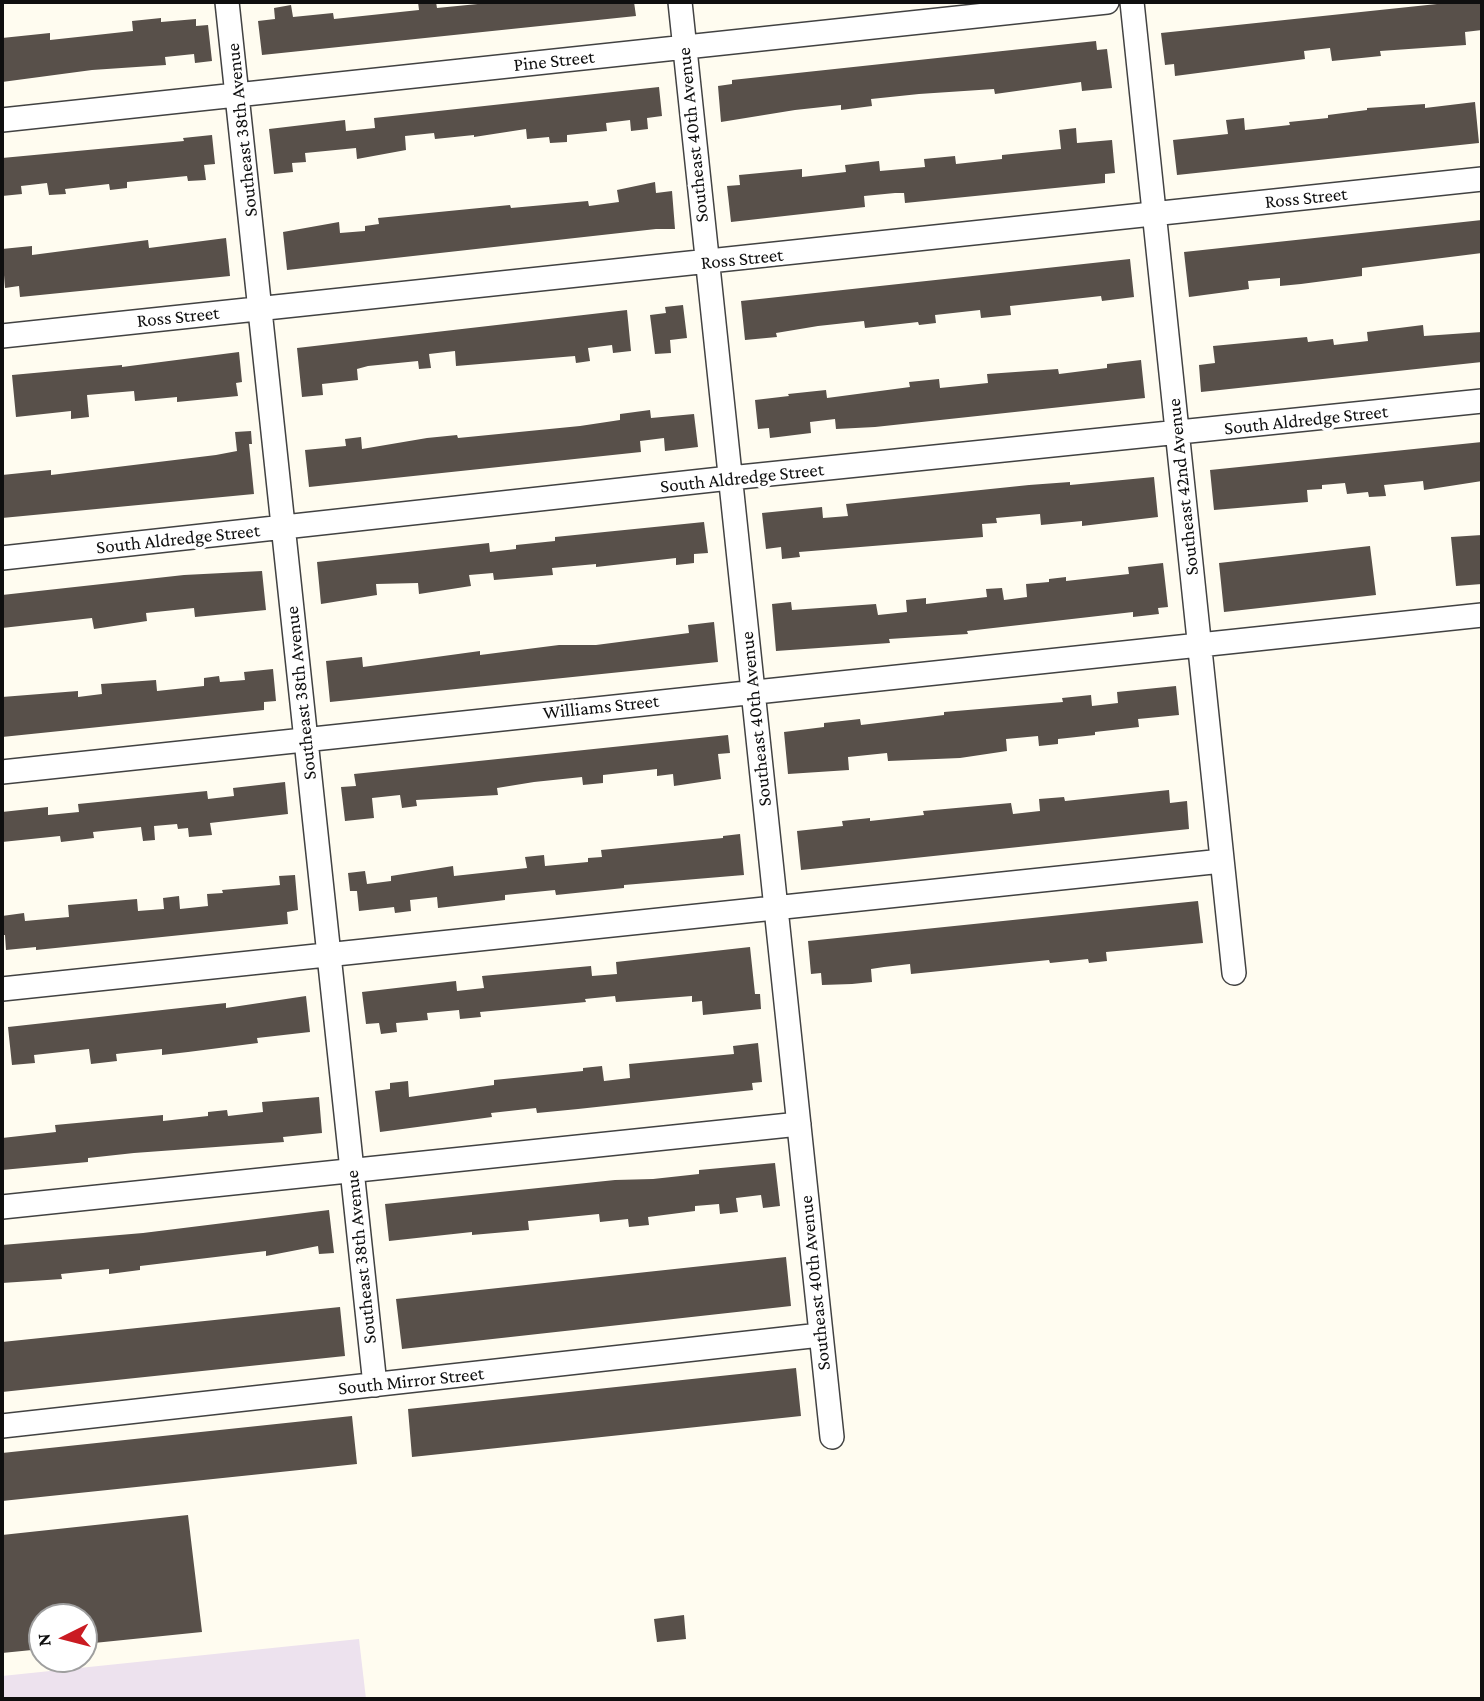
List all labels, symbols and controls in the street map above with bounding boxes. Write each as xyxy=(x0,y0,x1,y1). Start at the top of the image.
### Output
street label: Southeast 38th Avenue xyxy=(222,42,262,218)
street label: Pine Street xyxy=(512,45,596,77)
street label: Southeast 40th Avenue xyxy=(672,46,714,224)
street label: Ross Street xyxy=(1264,182,1348,214)
street label: Ross Street xyxy=(700,243,784,275)
street label: Ross Street xyxy=(136,301,220,333)
street label: Southeast 42nd Avenue xyxy=(1162,397,1204,577)
street label: South Aldredge Street xyxy=(1223,400,1389,440)
street label: South Aldredge Street xyxy=(659,458,825,498)
street label: South Aldredge Street xyxy=(95,519,261,559)
street label: Southeast 38th Avenue xyxy=(281,605,321,781)
street label: Southeast 40th Avenue xyxy=(735,630,777,808)
street label: Williams Street xyxy=(542,690,660,724)
street label: Southeast 38th Avenue xyxy=(341,1169,381,1345)
street label: Southeast 40th Avenue xyxy=(794,1194,836,1372)
street label: South Mirror Street xyxy=(337,1362,485,1400)
north arrow xyxy=(28,1603,98,1673)
text: N xyxy=(32,1633,55,1648)

